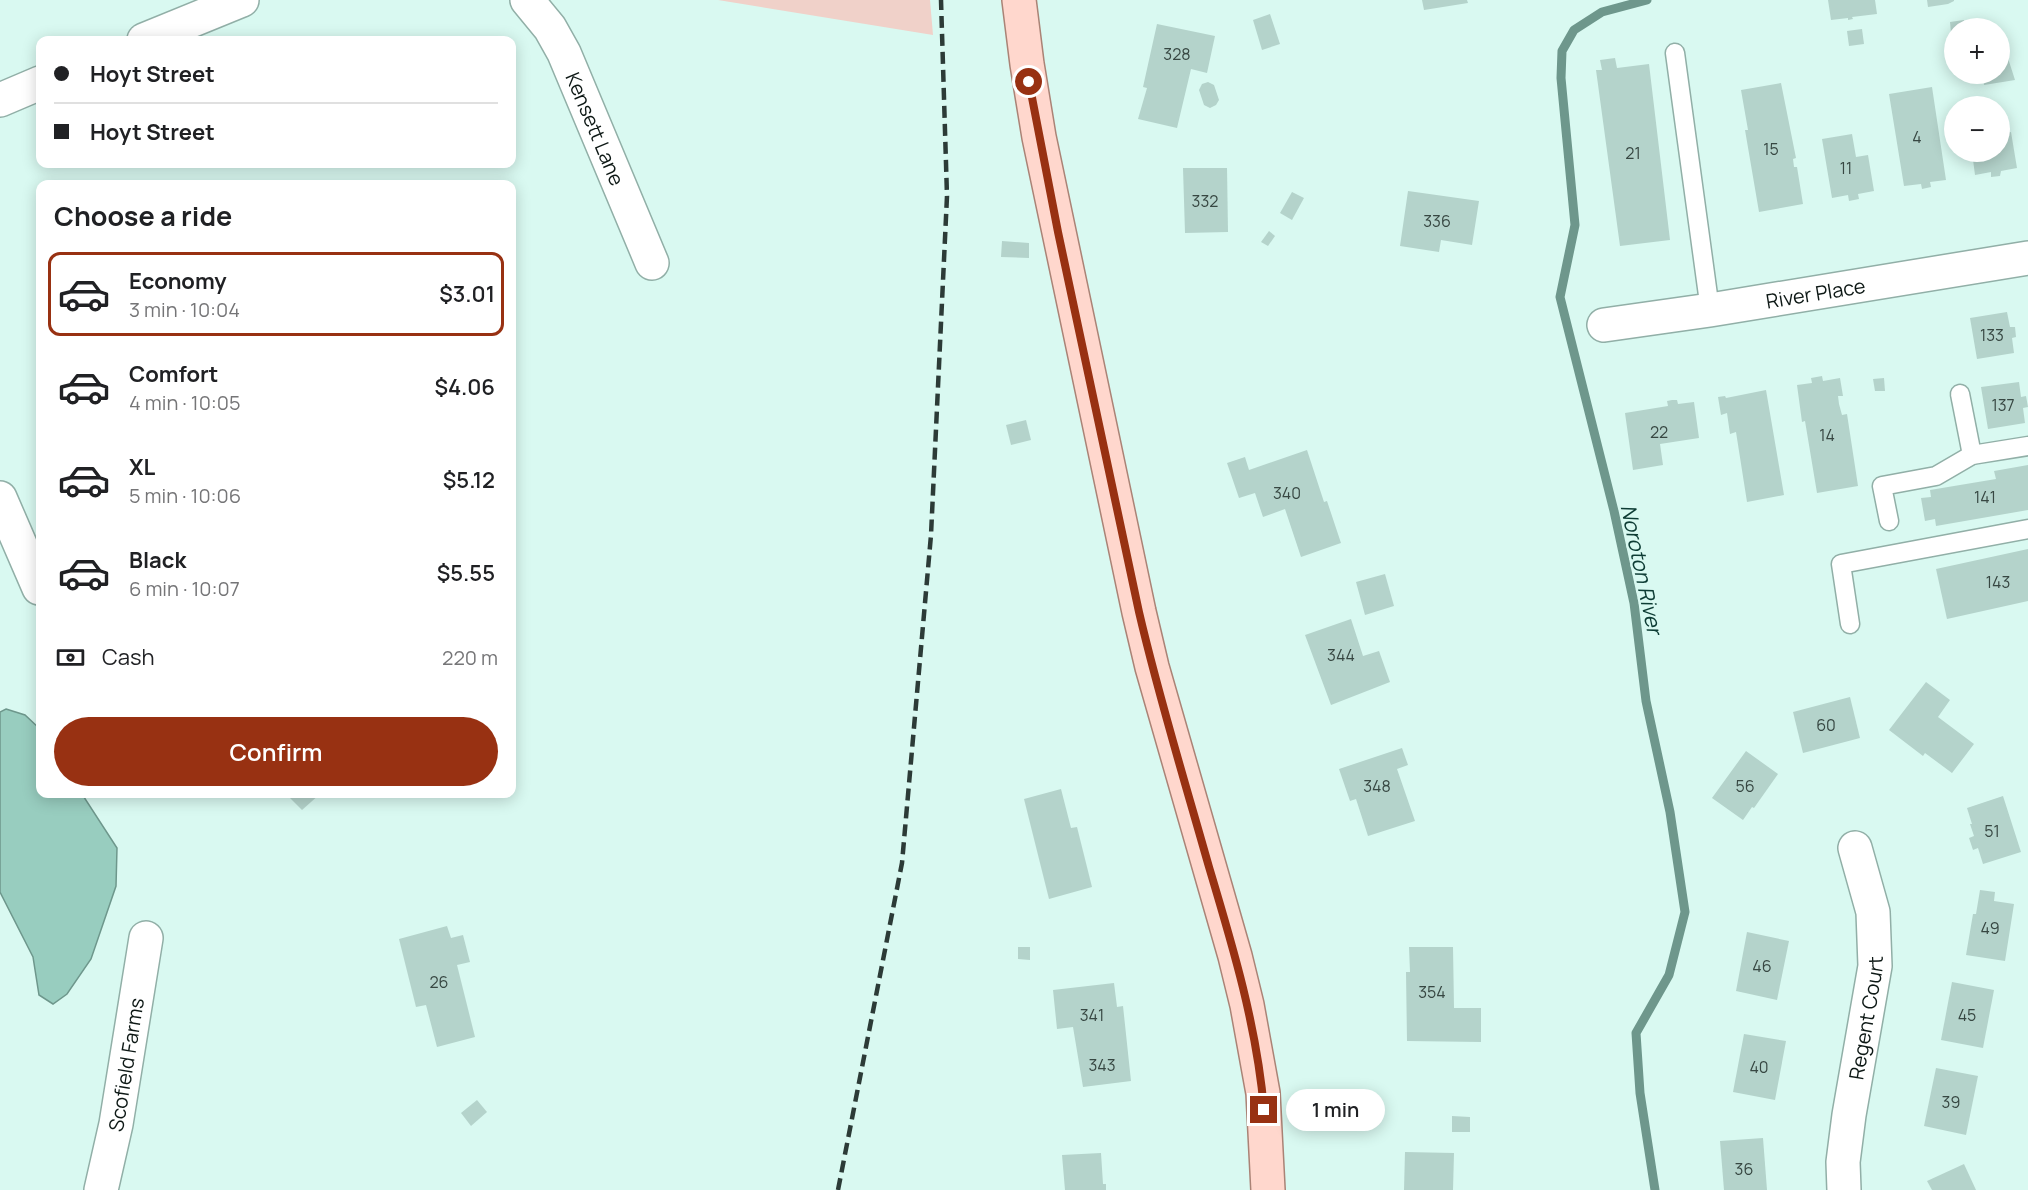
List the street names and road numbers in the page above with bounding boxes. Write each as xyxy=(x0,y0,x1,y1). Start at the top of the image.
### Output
street label: Kensett Lane xyxy=(560,68,631,189)
street label: River Place xyxy=(1764,271,1867,314)
street label: Regent Court xyxy=(1842,956,1889,1082)
street label: Scofield Farms xyxy=(101,996,150,1134)

